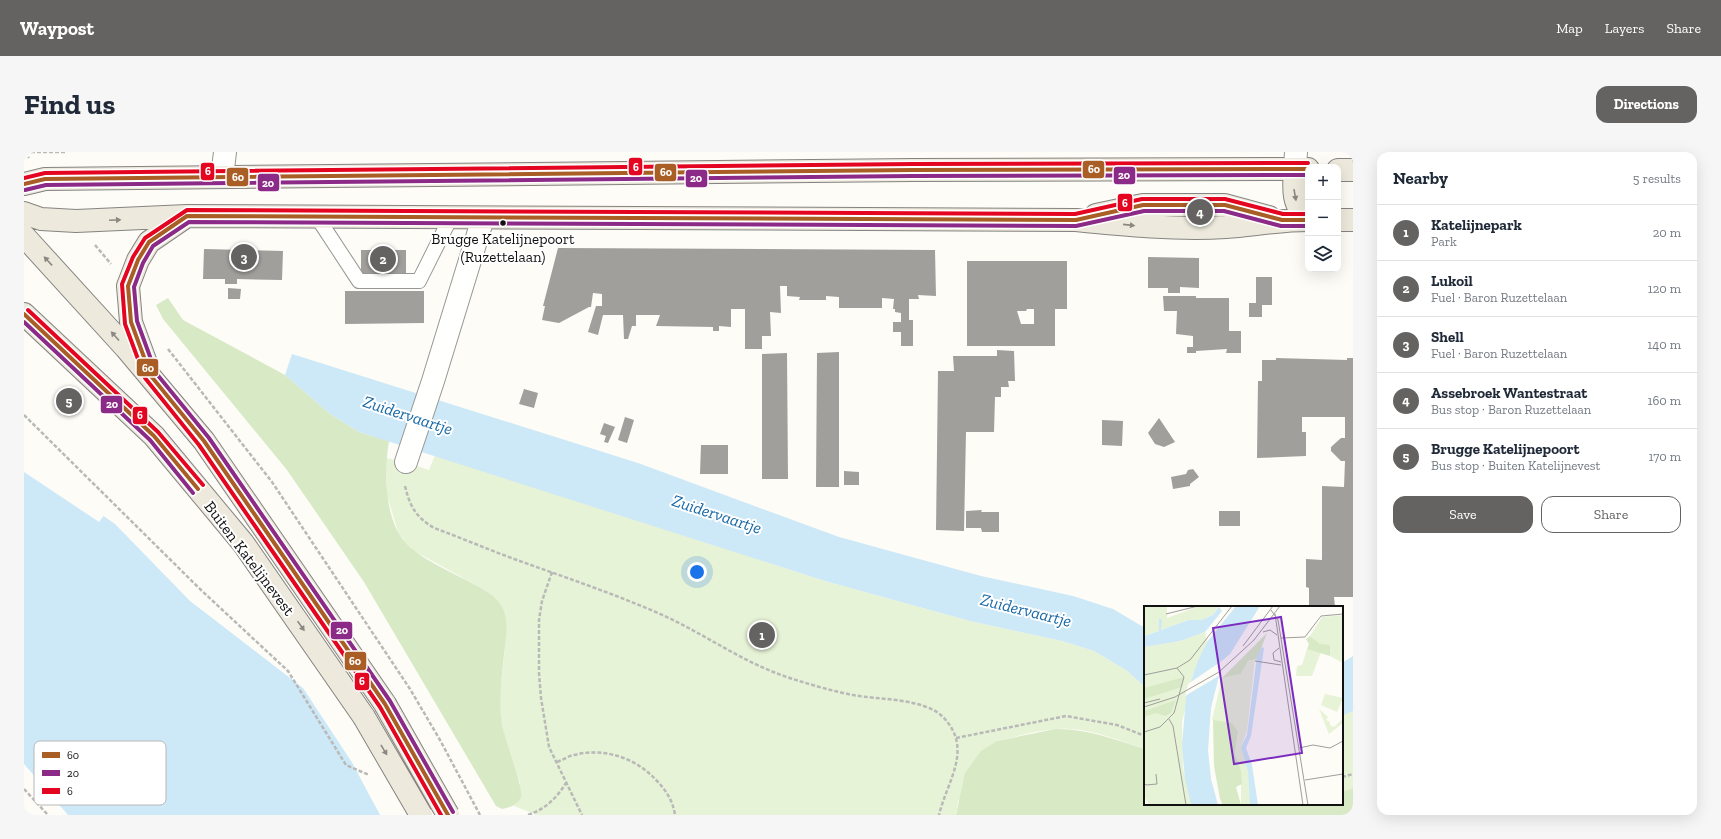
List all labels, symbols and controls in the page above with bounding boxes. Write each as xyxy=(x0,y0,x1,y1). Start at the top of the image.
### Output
text: Waypost xyxy=(20,17,94,40)
text: Map xyxy=(1556,20,1583,37)
text: Layers xyxy=(1605,20,1644,37)
text: Share xyxy=(1666,20,1701,37)
button: Directions xyxy=(1596,86,1697,123)
text: Find us xyxy=(24,88,115,121)
line badge: 6 xyxy=(628,157,643,176)
line badge: 60 xyxy=(1082,160,1105,179)
text: 6 xyxy=(633,161,639,174)
line badge: 6 xyxy=(200,162,215,181)
line badge: 60 xyxy=(654,163,677,182)
text: 60 xyxy=(1088,163,1100,176)
map controls xyxy=(1305,164,1341,272)
button: + xyxy=(1305,164,1341,200)
text: 6 xyxy=(205,165,211,178)
text: 60 xyxy=(660,166,672,179)
line badge: 20 xyxy=(1113,166,1136,185)
line badge: 60 xyxy=(226,167,249,187)
text: Nearby xyxy=(1393,168,1448,188)
line badge: 20 xyxy=(685,169,708,188)
text: 20 xyxy=(1118,169,1130,182)
text: 60 xyxy=(232,171,244,184)
text: 5 results xyxy=(1633,171,1681,186)
text: 20 xyxy=(690,172,702,185)
line badge: 20 xyxy=(257,173,280,192)
text: 20 xyxy=(262,177,274,190)
one-way arrow xyxy=(1292,189,1298,201)
line badge: 6 xyxy=(1117,193,1133,212)
text: 6 xyxy=(1122,197,1128,210)
pin: 4 xyxy=(1187,197,1213,227)
button: − xyxy=(1305,200,1341,236)
one-way arrow xyxy=(109,216,121,223)
text: Katelijnepark xyxy=(1431,216,1522,234)
marker: Brugge Katelijnepoort (Ruzettelaan) xyxy=(498,218,508,228)
one-way arrow xyxy=(1123,222,1135,228)
text: 1 xyxy=(1403,225,1409,240)
text: 20 m xyxy=(1653,225,1681,240)
place label: Brugge Katelijnepoort (Ruzettelaan) xyxy=(431,230,575,266)
text: Park xyxy=(1431,234,1457,249)
button: layers xyxy=(1305,236,1341,272)
pin: 3 xyxy=(231,242,257,272)
pin: 2 xyxy=(370,244,396,274)
one-way arrow xyxy=(43,256,52,266)
text: Lukoil xyxy=(1431,272,1473,290)
text: 2 xyxy=(1403,281,1409,296)
text: 120 m xyxy=(1648,281,1681,296)
text: Fuel · Baron Ruzettelaan xyxy=(1431,290,1567,305)
text: Shell xyxy=(1431,328,1464,346)
one-way arrow xyxy=(111,331,120,341)
text: 3 xyxy=(1403,337,1409,352)
text: 140 m xyxy=(1647,337,1681,352)
text: Fuel · Baron Ruzettelaan xyxy=(1431,346,1567,361)
line badge: 60 xyxy=(136,358,159,377)
text: 60 xyxy=(142,362,154,375)
text: Assebroek Wantestraat xyxy=(1431,384,1587,402)
pin: 5 xyxy=(56,386,82,416)
water label: Zuidervaartje xyxy=(361,391,455,439)
text: 4 xyxy=(1402,393,1410,408)
text: 160 m xyxy=(1647,393,1681,408)
line badge: 20 xyxy=(100,395,123,414)
text: 20 xyxy=(106,398,118,411)
text: Bus stop · Baron Ruzettelaan xyxy=(1431,402,1591,417)
line badge: 6 xyxy=(132,406,148,425)
text: 6 xyxy=(137,409,143,422)
text: Brugge Katelijnepoort xyxy=(1431,440,1579,458)
text: 5 xyxy=(1403,449,1409,464)
text: 170 m xyxy=(1648,449,1681,464)
text: Bus stop · Buiten Katelijnevest xyxy=(1431,458,1600,473)
water label: Zuidervaartje xyxy=(670,490,764,538)
button: Save xyxy=(1393,496,1533,533)
button: Share xyxy=(1541,496,1681,533)
street label: Buiten Katelijnevest xyxy=(200,497,299,619)
your location xyxy=(687,562,707,582)
water label: Zuidervaartje xyxy=(978,589,1074,631)
inset map xyxy=(1144,606,1343,805)
one-way arrow xyxy=(297,620,305,631)
pin: 1 xyxy=(749,620,775,650)
line badge: 20 xyxy=(330,621,353,640)
text: 20 xyxy=(336,624,348,637)
line badge: 60 xyxy=(344,651,367,671)
text: 60 xyxy=(349,655,361,668)
line badge: 6 xyxy=(354,672,370,691)
text: 6 xyxy=(359,675,365,688)
legend xyxy=(34,741,166,805)
one-way arrow xyxy=(381,744,388,756)
text: 60 xyxy=(67,749,79,762)
text: 20 xyxy=(67,767,79,780)
text: 6 xyxy=(67,785,73,798)

